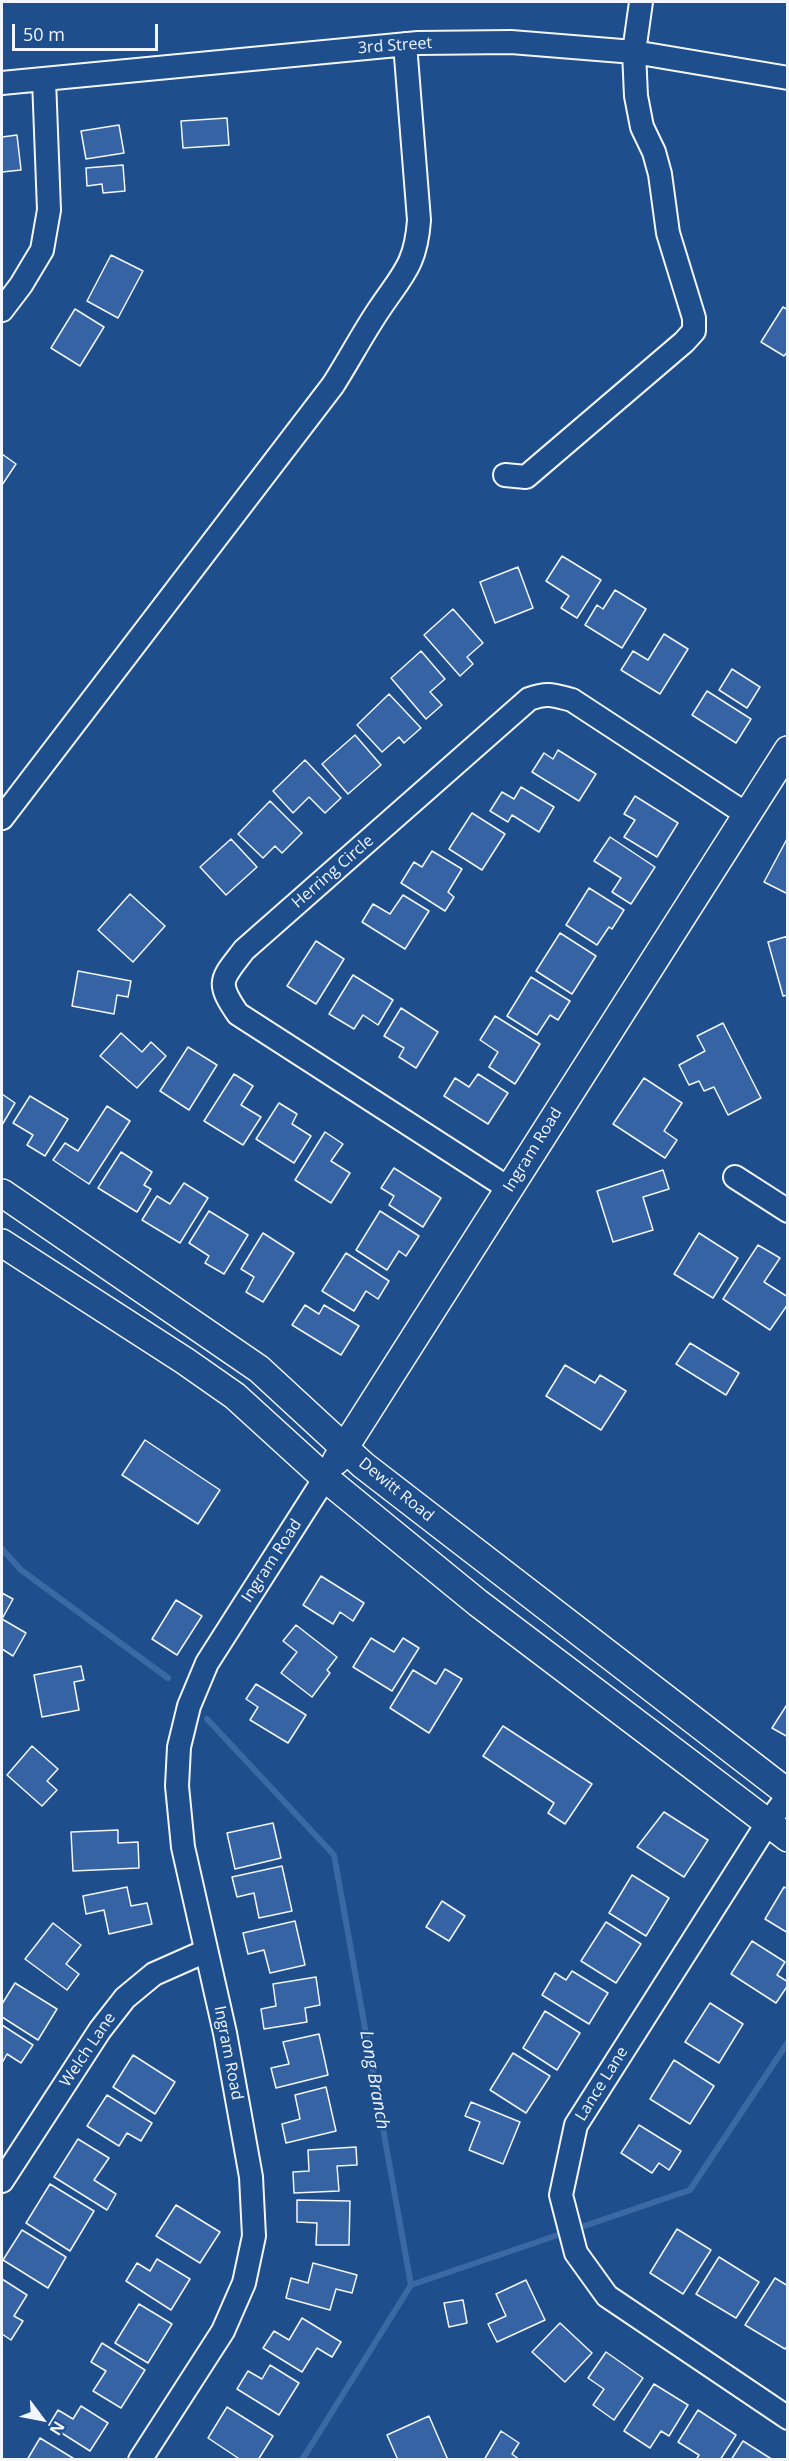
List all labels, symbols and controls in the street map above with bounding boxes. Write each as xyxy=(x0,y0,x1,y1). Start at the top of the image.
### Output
scale bar xyxy=(15,12,160,50)
text: 50 m xyxy=(23,22,65,46)
street label: 3rd Street xyxy=(357,34,433,58)
street label: Herring Circle xyxy=(288,831,378,913)
street label: Ingram Road xyxy=(500,1104,566,1196)
street label: Dewitt Road xyxy=(355,1454,437,1526)
street label: Ingram Road xyxy=(238,1516,306,1606)
street label: Ingram Road xyxy=(209,2004,247,2102)
street label: Welch Lane xyxy=(56,2009,120,2091)
water label: Long Branch xyxy=(355,2029,393,2131)
street label: Lance Lane xyxy=(572,2043,632,2125)
north arrow xyxy=(12,2389,72,2449)
text: N xyxy=(44,2417,70,2440)

